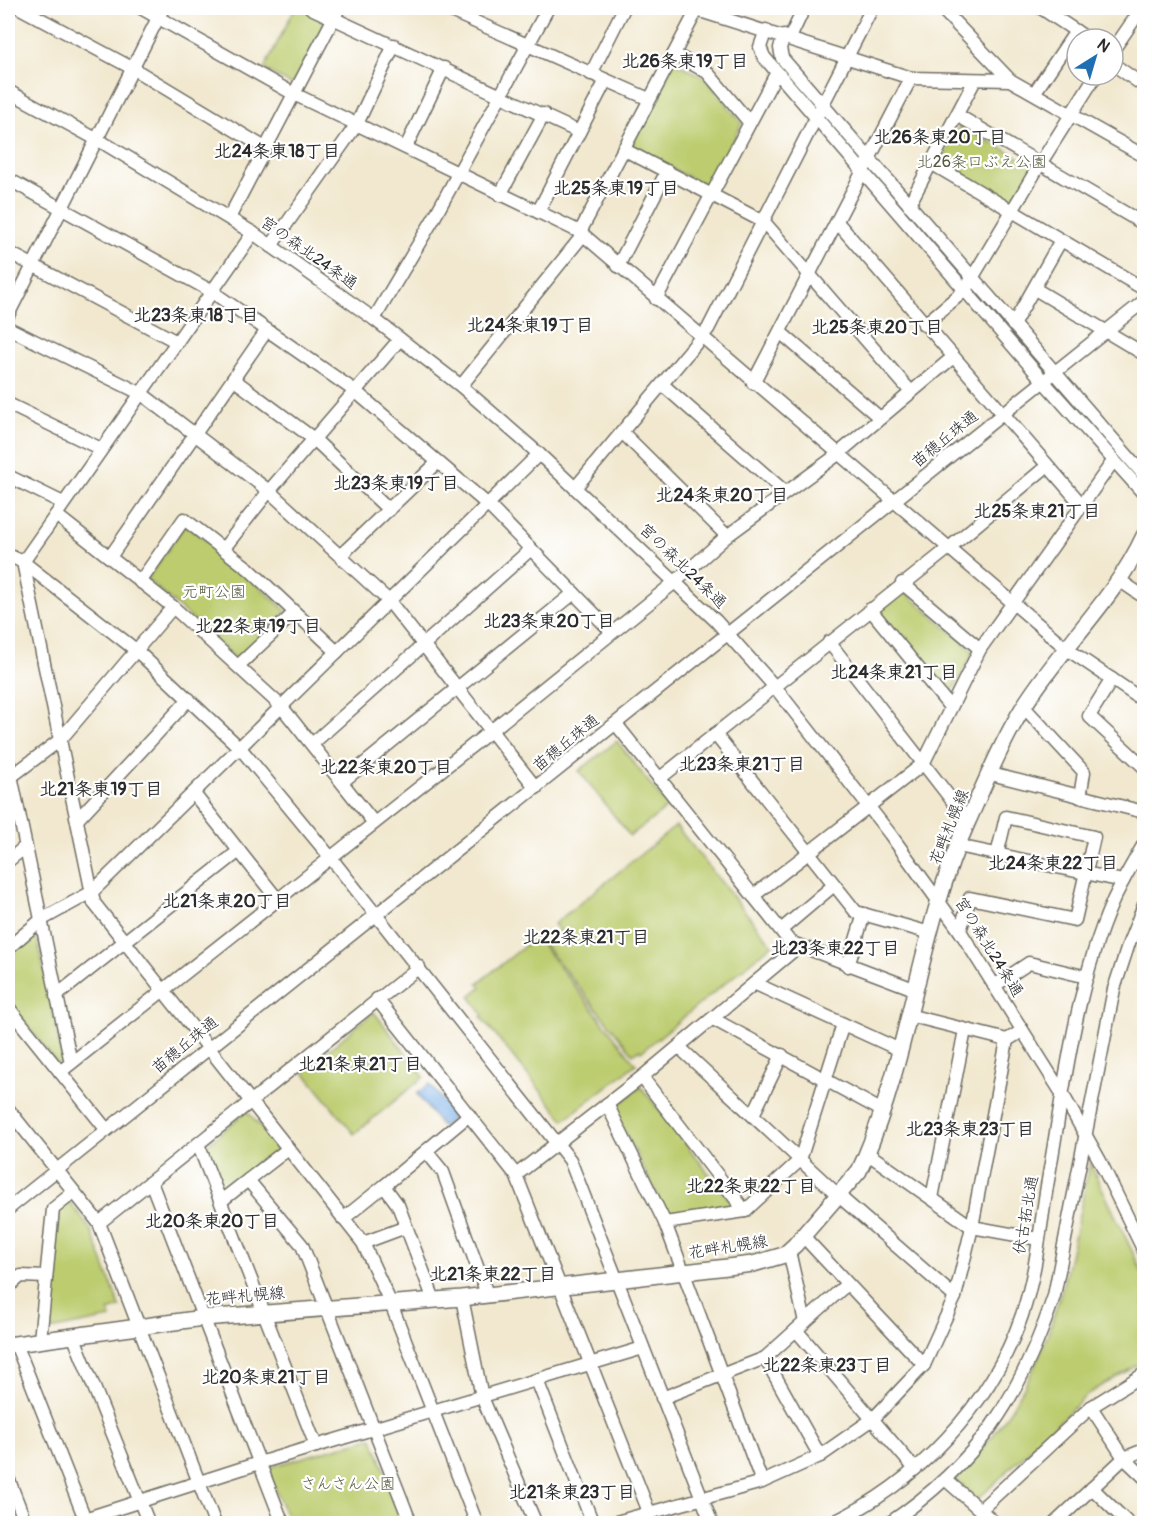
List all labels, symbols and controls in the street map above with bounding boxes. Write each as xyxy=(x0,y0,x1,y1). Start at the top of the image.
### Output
north arrow xyxy=(1065,27,1125,87)
text: N xyxy=(1093,35,1114,57)
district label: 北26条東19丁目 xyxy=(622,50,748,73)
district label: 北26条東20丁目 xyxy=(874,126,1006,149)
district label: 北24条東18丁目 xyxy=(214,140,340,163)
park label: 北26条口ぶえ公園 xyxy=(917,152,1047,172)
district label: 北25条東19丁目 xyxy=(553,177,679,200)
street label: 宮の森北24条通 xyxy=(256,212,362,294)
district label: 北23条東18丁目 xyxy=(133,304,259,327)
district label: 北24条東19丁目 xyxy=(467,314,593,337)
district label: 北25条東20丁目 xyxy=(811,316,943,339)
street label: 苗穂丘珠通 xyxy=(908,406,982,472)
district label: 北23条東19丁目 xyxy=(333,472,459,495)
district label: 北24条東20丁目 xyxy=(656,484,788,507)
district label: 北25条東21丁目 xyxy=(974,500,1100,523)
street label: 宮の森北24条通 xyxy=(635,519,731,613)
park label: 元町公園 xyxy=(182,582,246,602)
district label: 北23条東20丁目 xyxy=(483,610,615,633)
district label: 北22条東19丁目 xyxy=(195,615,321,638)
district label: 北24条東21丁目 xyxy=(830,661,958,684)
street label: 苗穂丘珠通 xyxy=(529,710,603,776)
district label: 北23条東21丁目 xyxy=(679,753,805,776)
district label: 北22条東20丁目 xyxy=(320,756,452,779)
district label: 北21条東19丁目 xyxy=(39,778,163,801)
street label: 花畔札幌線 xyxy=(925,786,973,868)
district label: 北24条東22丁目 xyxy=(988,852,1118,875)
district label: 北21条東20丁目 xyxy=(162,890,292,913)
street label: 宮の森北24条通 xyxy=(950,893,1028,1001)
district label: 北22条東21丁目 xyxy=(522,926,650,949)
district label: 北23条東22丁目 xyxy=(770,937,900,960)
street label: 苗穂丘珠通 xyxy=(148,1012,222,1078)
district label: 北21条東21丁目 xyxy=(298,1053,422,1076)
district label: 北23条東23丁目 xyxy=(905,1118,1035,1141)
street label: 伏古拓北通 xyxy=(1009,1174,1043,1256)
district label: 北22条東22丁目 xyxy=(686,1175,816,1198)
district label: 北20条東20丁目 xyxy=(145,1210,279,1233)
street label: 花畔札幌線 xyxy=(687,1231,769,1263)
district label: 北21条東22丁目 xyxy=(429,1263,557,1286)
street label: 花畔札幌線 xyxy=(204,1283,286,1309)
district label: 北22条東23丁目 xyxy=(762,1354,892,1377)
district label: 北20条東21丁目 xyxy=(201,1366,331,1389)
park label: さんさん公園 xyxy=(300,1474,396,1494)
district label: 北21条東23丁目 xyxy=(509,1481,635,1504)

